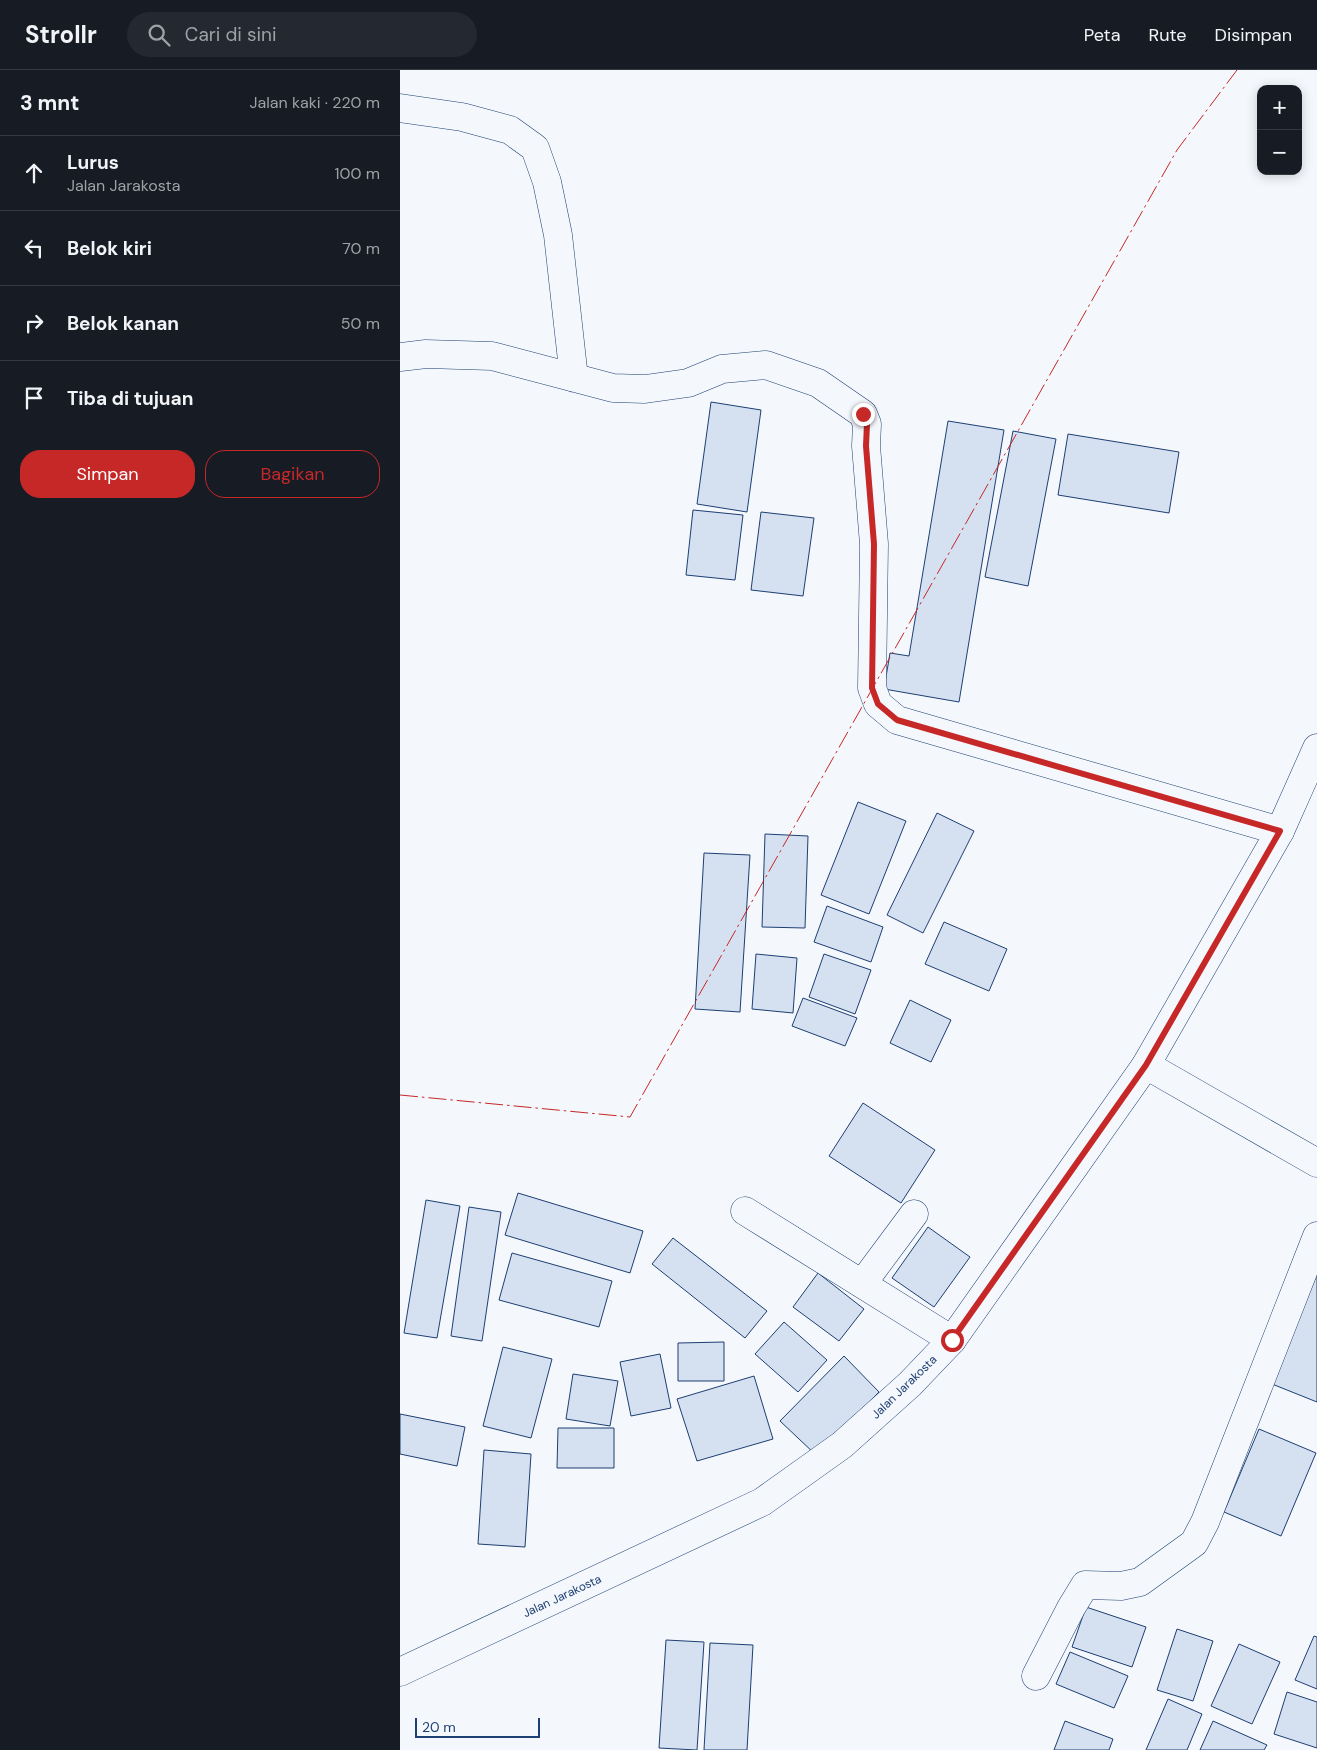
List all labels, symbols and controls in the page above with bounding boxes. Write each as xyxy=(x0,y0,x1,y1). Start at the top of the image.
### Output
search box xyxy=(127,12,477,57)
text: Strollr xyxy=(25,19,97,50)
icon: search xyxy=(145,21,173,49)
text: Cari di sini xyxy=(185,22,277,47)
text: Peta xyxy=(1084,23,1120,47)
text: Rute xyxy=(1148,23,1187,47)
text: Disimpan xyxy=(1215,23,1292,47)
map controls xyxy=(1257,85,1302,175)
button: + xyxy=(1257,85,1302,130)
text: 3 mnt xyxy=(20,89,79,117)
text: Jalan kaki · 220 m xyxy=(250,92,380,113)
button: − xyxy=(1257,130,1302,175)
text: Lurus xyxy=(67,150,119,175)
icon: ahead xyxy=(20,159,48,187)
text: 100 m xyxy=(335,163,380,184)
text: Jalan Jarakosta xyxy=(67,175,180,196)
icon: left xyxy=(20,234,48,262)
text: Belok kiri xyxy=(67,236,152,261)
text: 70 m xyxy=(342,238,380,259)
icon: right xyxy=(20,309,48,337)
text: Belok kanan xyxy=(67,311,179,336)
text: 50 m xyxy=(341,313,380,334)
icon: arrive xyxy=(20,384,48,412)
text: Tiba di tujuan xyxy=(67,386,193,411)
route end xyxy=(852,403,875,426)
button: Simpan xyxy=(20,450,195,498)
button: Bagikan xyxy=(205,450,380,498)
route start xyxy=(941,1329,964,1352)
street label: Jalan Jarakosta xyxy=(868,1352,940,1422)
street label: Jalan Jarakosta xyxy=(520,1571,604,1621)
scale bar xyxy=(415,1715,540,1738)
text: 20 m xyxy=(422,1718,456,1736)

